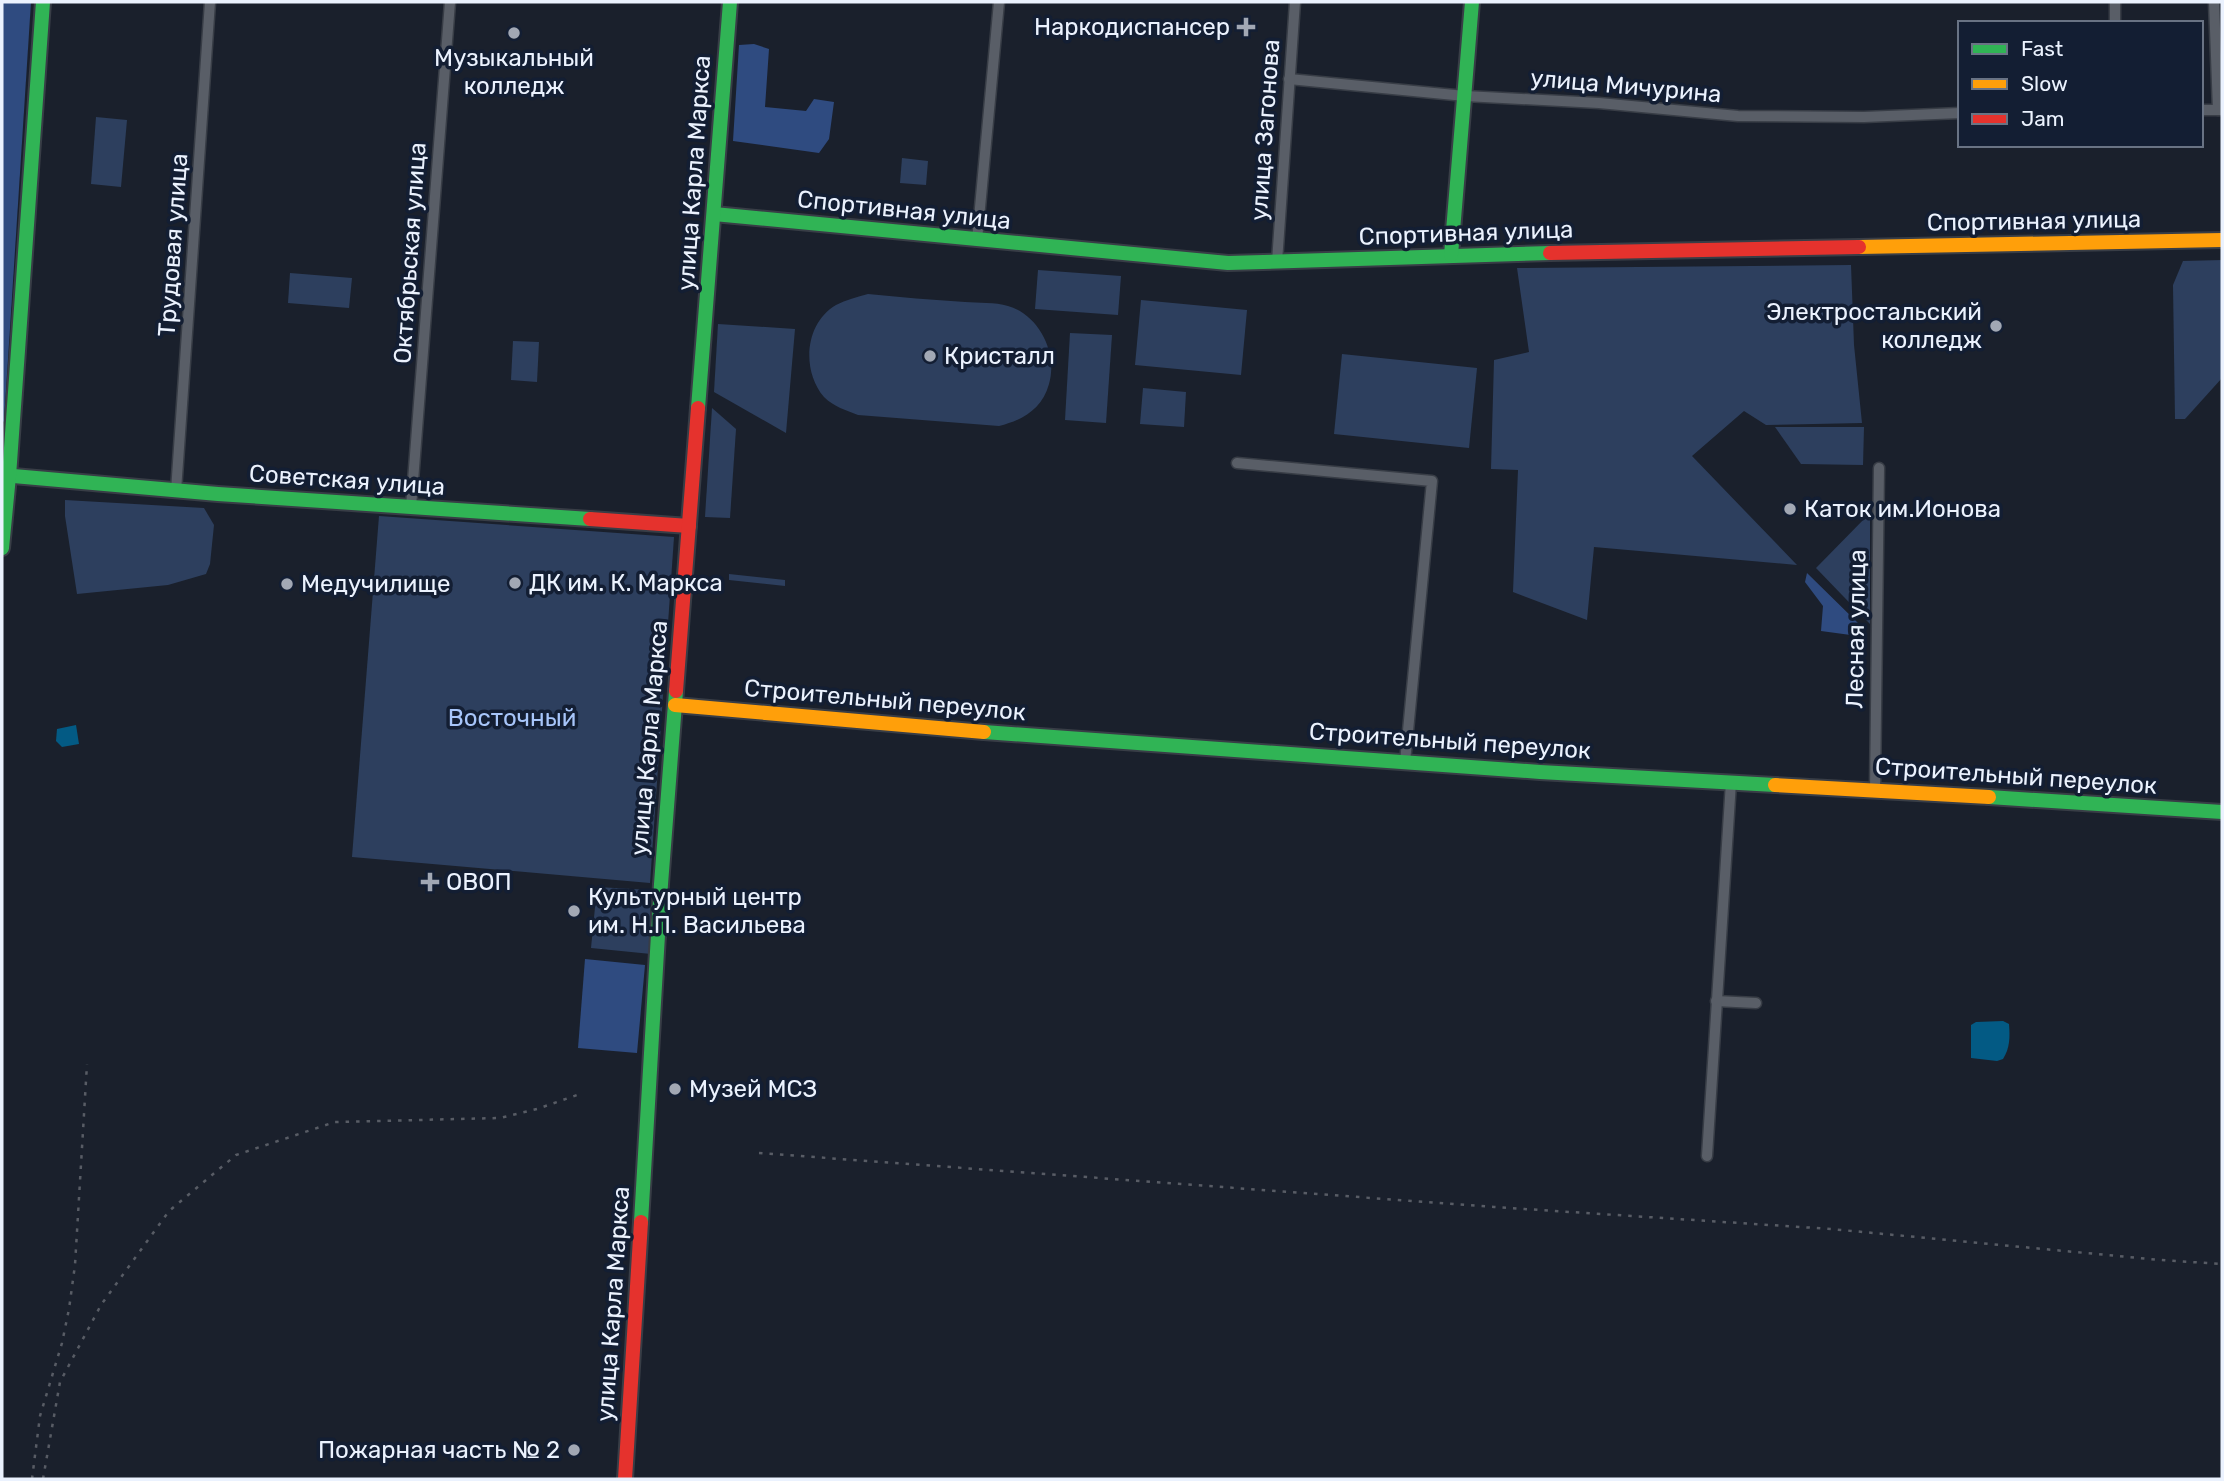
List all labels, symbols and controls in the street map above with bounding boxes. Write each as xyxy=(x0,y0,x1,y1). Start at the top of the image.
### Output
place label: Наркодиспансер xyxy=(1034,13,1230,41)
marker: Наркодиспансер xyxy=(1236,17,1256,37)
legend xyxy=(1958,21,2203,147)
marker: Музыкальный колледж xyxy=(506,25,522,41)
text: Fast xyxy=(2021,36,2063,61)
street label: улица Загонова xyxy=(1245,38,1285,222)
place label: Музыкальный колледж xyxy=(434,44,594,100)
street label: улица Карла Маркса xyxy=(672,54,716,292)
street label: улица Мичурина xyxy=(1529,64,1723,108)
text: Slow xyxy=(2021,71,2068,96)
text: Jam xyxy=(2021,106,2065,131)
street label: Октябрьская улица xyxy=(388,141,432,365)
street label: Трудовая улица xyxy=(153,152,193,338)
street label: Спортивная улица xyxy=(796,185,1012,235)
street label: Спортивная улица xyxy=(1927,205,2141,237)
street label: Спортивная улица xyxy=(1358,215,1574,251)
place label: Электростальский колледж xyxy=(1766,298,1982,354)
marker: Электростальский колледж xyxy=(1988,318,2004,334)
place label: Кристалл xyxy=(944,342,1055,370)
marker: Кристалл xyxy=(922,348,938,364)
street label: Советская улица xyxy=(248,459,446,501)
place label: Каток им.Ионова xyxy=(1804,495,2001,523)
marker: Каток им.Ионова xyxy=(1782,501,1798,517)
street label: Лесная улица xyxy=(1841,549,1871,709)
place label: ДК им. К. Маркса xyxy=(529,569,723,597)
place label: Медучилище xyxy=(301,570,450,598)
marker: ДК им. К. Маркса xyxy=(507,575,523,591)
marker: Медучилище xyxy=(279,576,295,592)
street label: улица Карла Маркса xyxy=(625,619,673,857)
street label: Строительный переулок xyxy=(743,674,1027,726)
park label: Восточный xyxy=(448,704,576,732)
street label: Строительный переулок xyxy=(1308,717,1592,765)
street label: Строительный переулок xyxy=(1874,752,2158,800)
place label: ОВОП xyxy=(446,868,512,896)
marker: ОВОП xyxy=(420,872,440,892)
place label: Культурный центр им. Н.П. Васильева xyxy=(588,883,806,939)
marker: Культурный центр им. Н.П. Васильева xyxy=(566,903,582,919)
place label: Музей МСЗ xyxy=(689,1075,817,1103)
marker: Музей МСЗ xyxy=(667,1081,683,1097)
street label: улица Карла Маркса xyxy=(591,1185,635,1423)
place label: Пожарная часть № 2 xyxy=(318,1436,560,1464)
marker: Пожарная часть № 2 xyxy=(566,1442,582,1458)

